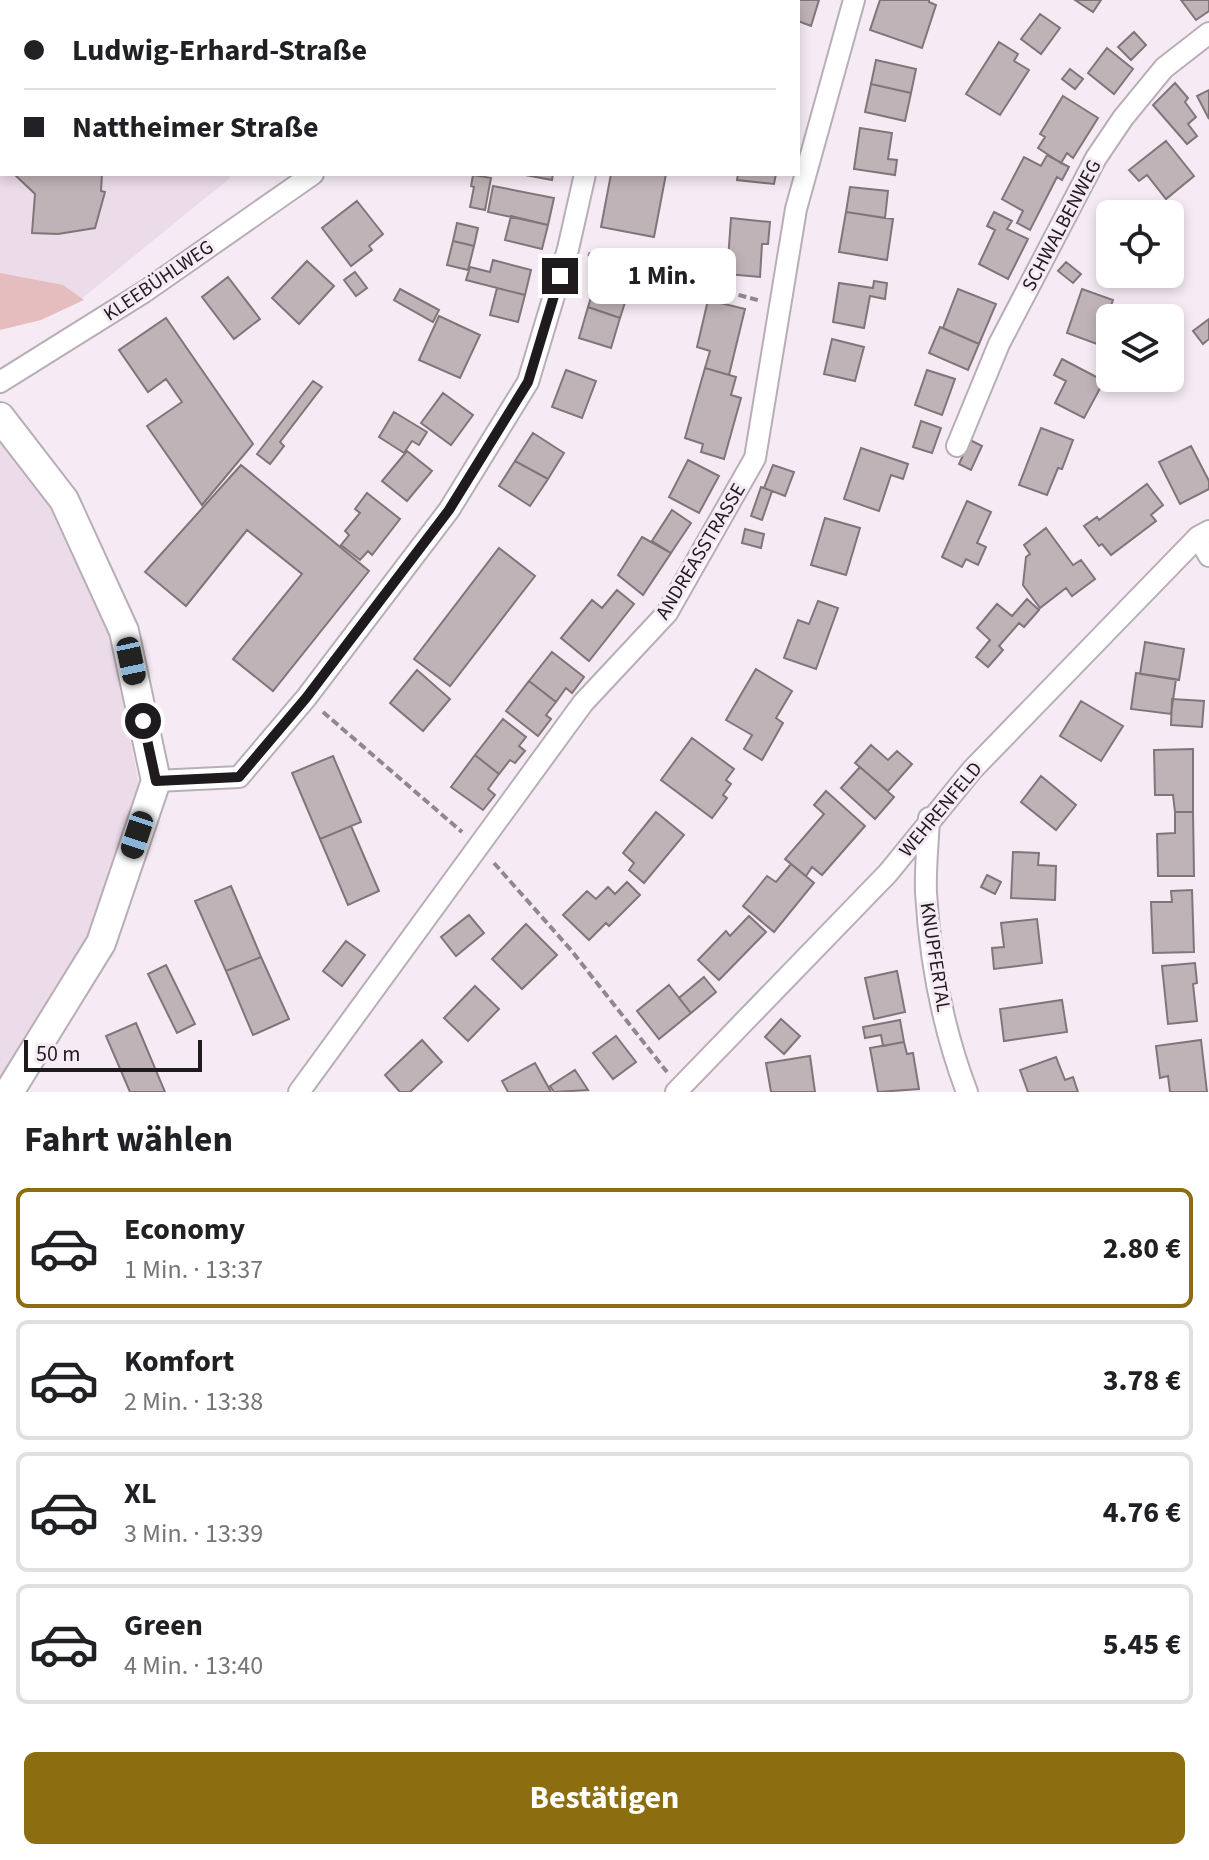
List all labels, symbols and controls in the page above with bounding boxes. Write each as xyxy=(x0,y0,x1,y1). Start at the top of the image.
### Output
text: Ludwig-Erhard-Straße xyxy=(72,29,367,72)
text: Nattheimer Straße xyxy=(72,106,318,149)
street label: SCHWALBENWEG xyxy=(1015,155,1108,296)
map controls xyxy=(1096,200,1184,392)
button: locate xyxy=(1096,200,1184,288)
street label: KLEEBÜHLWEG xyxy=(98,234,219,328)
callout: 1 Min. xyxy=(588,248,736,304)
text: 1 Min. xyxy=(628,257,696,294)
route end xyxy=(542,258,578,294)
button: layers xyxy=(1096,304,1184,392)
street label: ANDREASSTRASSE xyxy=(649,478,753,625)
car xyxy=(114,635,148,687)
route start xyxy=(125,703,161,739)
street label: WEHRENFELD xyxy=(893,756,989,863)
car xyxy=(118,808,156,862)
street label: KNUPFERTAL xyxy=(913,900,958,1014)
scale bar xyxy=(24,1036,202,1072)
text: 50 m xyxy=(36,1038,81,1070)
text: Fahrt wählen xyxy=(24,1114,233,1165)
text: Economy xyxy=(124,1208,245,1251)
icon: car xyxy=(28,1212,100,1284)
text: 2.80 € xyxy=(1103,1227,1181,1270)
text: 1 Min. · 13:37 xyxy=(124,1251,263,1288)
text: Komfort xyxy=(124,1340,234,1383)
icon: car xyxy=(28,1344,100,1416)
text: 3.78 € xyxy=(1103,1359,1181,1402)
text: 2 Min. · 13:38 xyxy=(124,1383,263,1420)
text: XL xyxy=(124,1472,157,1515)
icon: car xyxy=(28,1476,100,1548)
text: 4.76 € xyxy=(1103,1491,1181,1534)
text: 3 Min. · 13:39 xyxy=(124,1515,263,1552)
text: Green xyxy=(124,1604,203,1647)
icon: car xyxy=(28,1608,100,1680)
text: 5.45 € xyxy=(1103,1623,1181,1666)
text: 4 Min. · 13:40 xyxy=(124,1647,263,1684)
button: Bestätigen xyxy=(24,1752,1185,1844)

